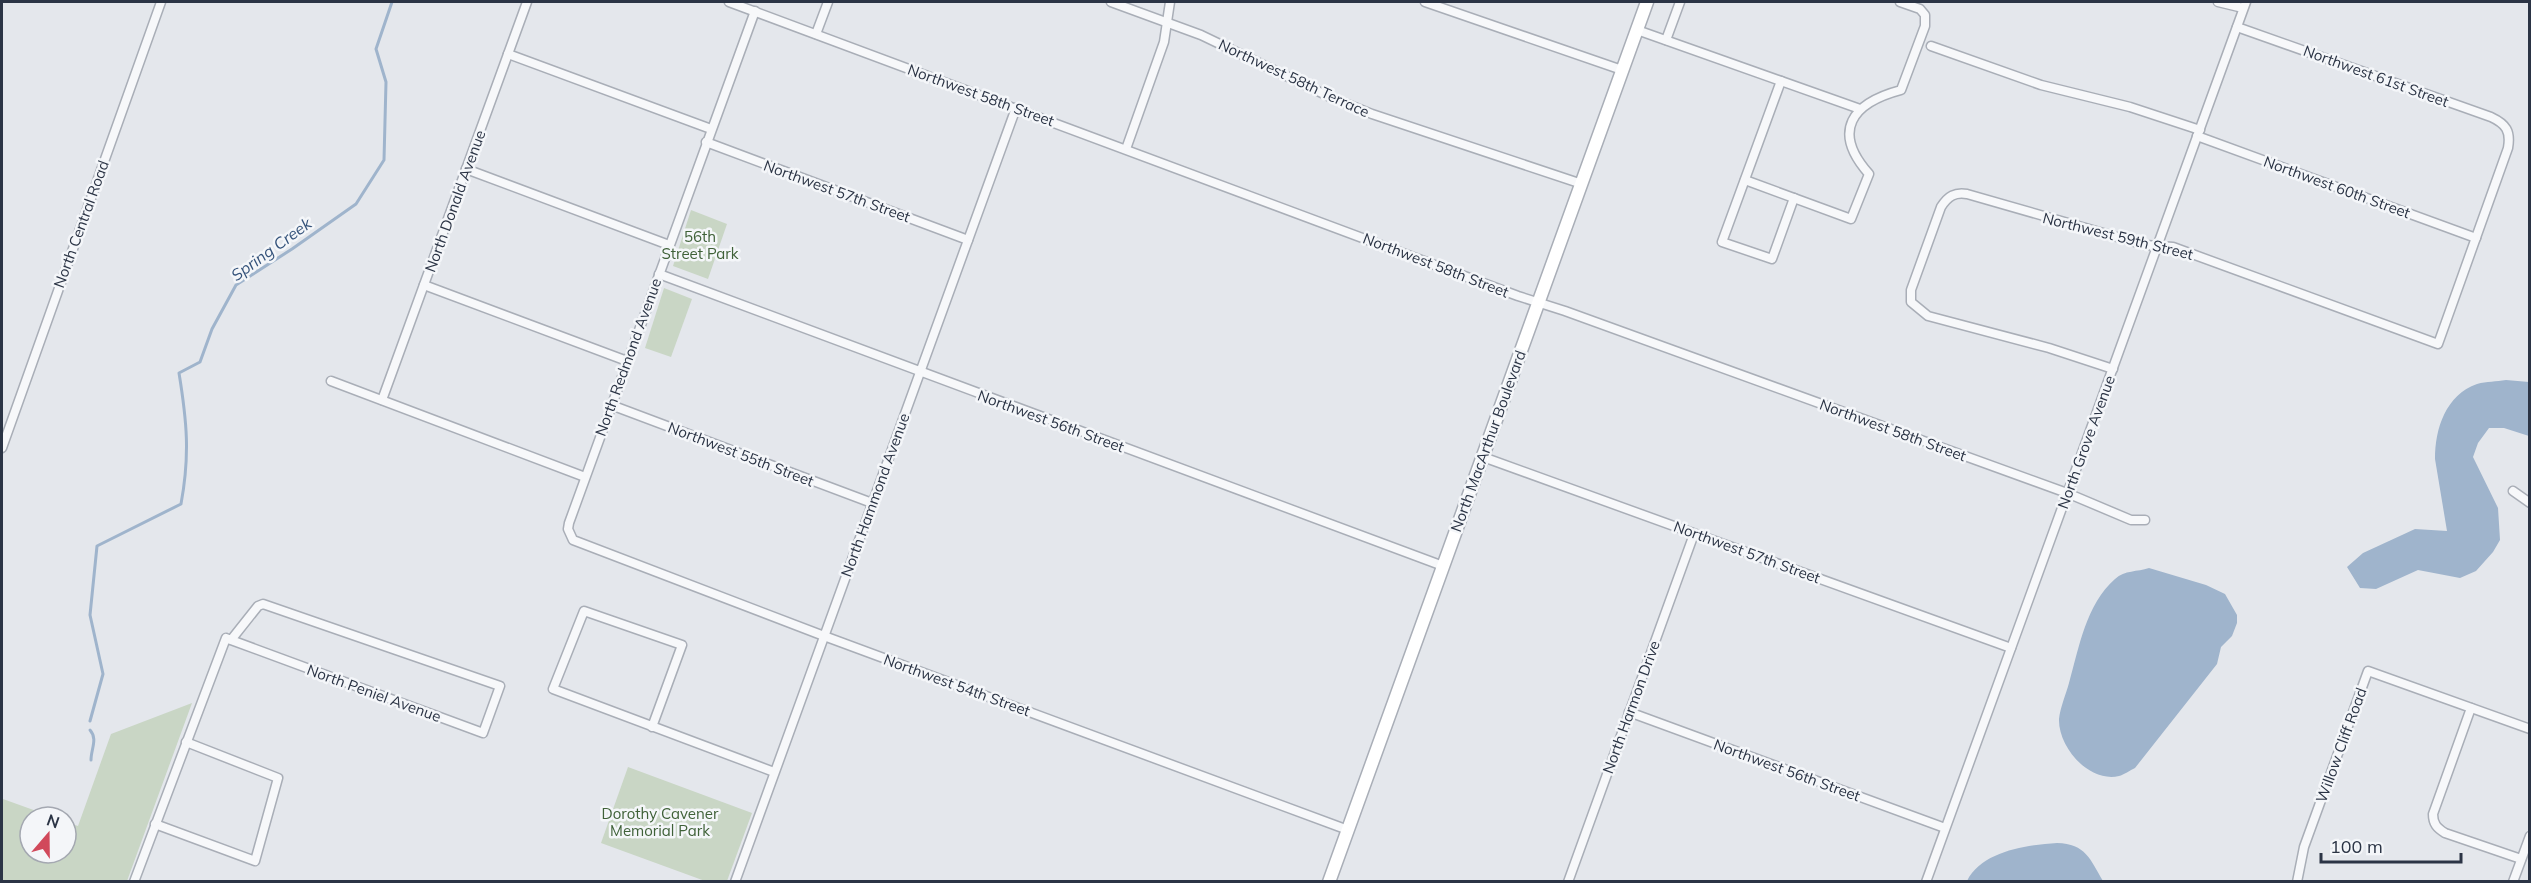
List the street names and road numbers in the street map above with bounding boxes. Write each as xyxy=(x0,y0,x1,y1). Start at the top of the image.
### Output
street label: Northwest 58th Terrace xyxy=(1215,35,1373,121)
street label: Northwest 61st Street xyxy=(2301,41,2451,111)
street label: Northwest 58th Street xyxy=(905,60,1057,130)
street label: North Donald Avenue xyxy=(420,127,490,275)
street label: Northwest 60th Street xyxy=(2261,152,2413,222)
street label: Northwest 57th Street xyxy=(761,156,913,226)
street label: North Central Road xyxy=(49,158,113,290)
street label: Northwest 59th Street xyxy=(2041,208,2195,264)
street label: Northwest 58th Street xyxy=(1360,228,1512,302)
street label: North Redmond Avenue xyxy=(591,275,665,439)
street label: North MacArthur Boulevard xyxy=(1446,348,1530,534)
street label: North Grove Avenue xyxy=(2053,373,2119,511)
street label: Northwest 56th Street xyxy=(975,386,1127,456)
street label: Northwest 58th Street xyxy=(1817,395,1969,465)
street label: North Hammond Avenue xyxy=(837,411,913,579)
street label: Northwest 55th Street xyxy=(665,417,817,491)
street label: Northwest 57th Street xyxy=(1671,517,1823,587)
street label: North Harmon Drive xyxy=(1598,638,1664,776)
street label: Northwest 54th Street xyxy=(881,650,1033,720)
street label: North Peniel Avenue xyxy=(304,660,444,726)
street label: Willow Cliff Road xyxy=(2311,685,2371,805)
street label: Northwest 56th Street xyxy=(1711,735,1863,805)

